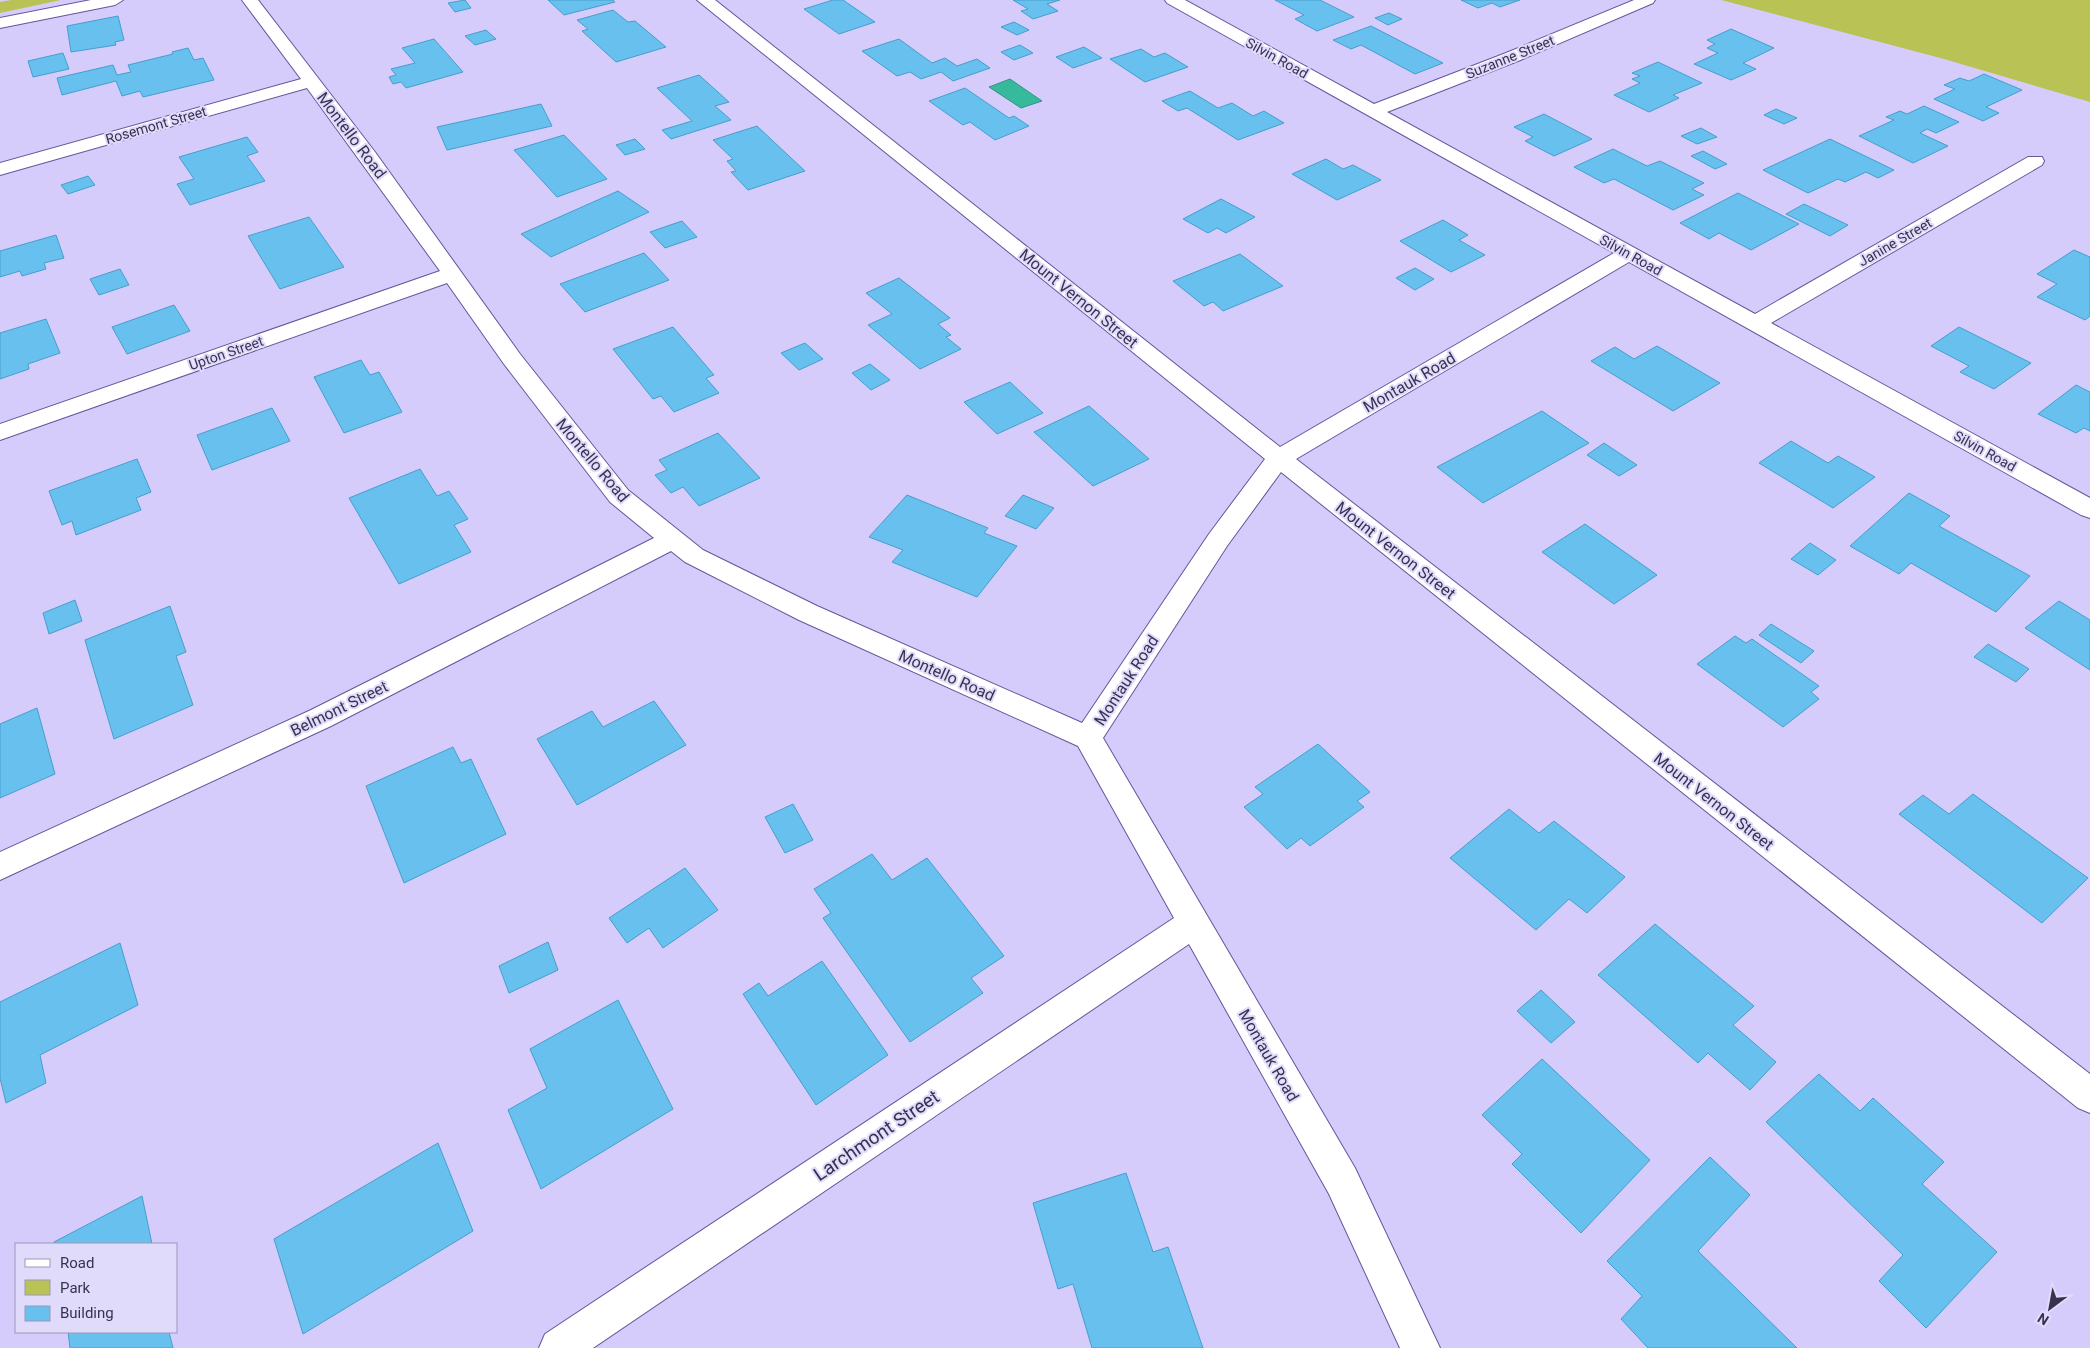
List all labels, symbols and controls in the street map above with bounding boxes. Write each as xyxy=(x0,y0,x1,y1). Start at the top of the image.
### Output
street label: Suzanne Street xyxy=(1463,32,1557,82)
street label: Silvin Road xyxy=(1243,34,1311,82)
street label: Montello Road xyxy=(313,88,390,182)
street label: Rosemont Street xyxy=(104,103,209,147)
street label: Janine Street xyxy=(1855,214,1935,269)
street label: Silvin Road xyxy=(1597,231,1665,279)
street label: Mount Vernon Street xyxy=(1016,245,1142,352)
street label: Upton Street xyxy=(187,333,266,373)
street label: Montauk Road xyxy=(1360,348,1459,417)
street label: Montello Road xyxy=(552,415,633,506)
street label: Silvin Road xyxy=(1951,427,2019,475)
street label: Mount Vernon Street xyxy=(1332,498,1459,603)
street label: Montauk Road xyxy=(1090,632,1163,729)
street label: Montello Road xyxy=(896,646,998,705)
street label: Belmont Street xyxy=(288,677,391,740)
street label: Mount Vernon Street xyxy=(1650,749,1777,854)
street label: Montauk Road xyxy=(1234,1006,1303,1105)
street label: Larchmont Street xyxy=(809,1085,943,1186)
legend xyxy=(15,1243,178,1333)
text: Road xyxy=(60,1254,94,1272)
text: Park xyxy=(60,1279,91,1297)
north arrow xyxy=(2025,1283,2075,1333)
text: Building xyxy=(60,1304,114,1322)
text: N xyxy=(2035,1310,2052,1328)

